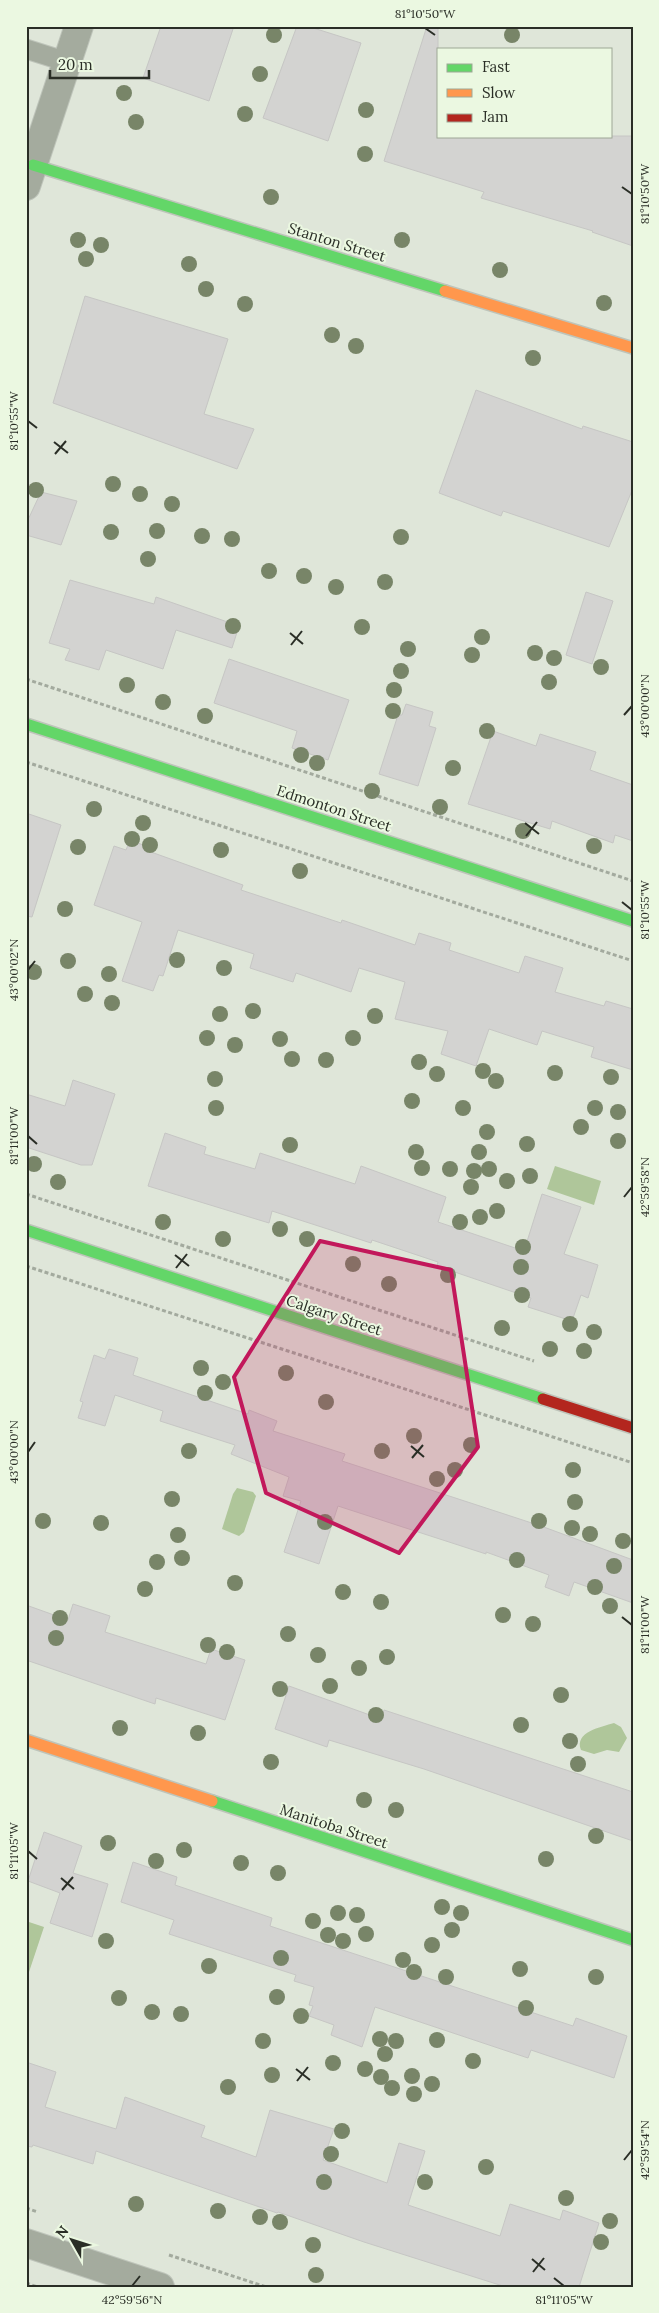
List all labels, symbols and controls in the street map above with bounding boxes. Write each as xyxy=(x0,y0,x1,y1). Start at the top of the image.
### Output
text: 81°10'50"W xyxy=(395,6,456,21)
scale bar xyxy=(50,48,149,80)
legend xyxy=(437,48,612,138)
text: 20 m xyxy=(58,55,93,74)
text: Fast xyxy=(482,57,510,76)
text: Slow xyxy=(482,83,515,102)
text: Jam xyxy=(481,107,509,126)
text: 81°10'50"W xyxy=(637,163,652,224)
street label: Stanton Street xyxy=(286,218,388,266)
text: 81°10'55"W xyxy=(6,390,21,451)
text: 43°00'00"N xyxy=(637,674,652,738)
street label: Edmonton Street xyxy=(274,780,394,836)
text: 81°10'55"W xyxy=(637,879,652,940)
text: 43°00'02"N xyxy=(6,939,21,1001)
text: 81°11'00"W xyxy=(6,1106,21,1165)
text: 42°59'58"N xyxy=(637,1157,652,1217)
street label: Calgary Street xyxy=(284,1291,384,1339)
text: 43°00'00"N xyxy=(6,1420,21,1484)
text: 81°11'00"W xyxy=(637,1595,652,1654)
street label: Manitoba Street xyxy=(278,1800,391,1852)
text: 81°11'05"W xyxy=(6,1821,21,1880)
text: 42°59'54"N xyxy=(637,2120,652,2180)
north arrow xyxy=(48,2216,98,2266)
text: N xyxy=(51,2222,72,2242)
text: 42°59'56"N xyxy=(102,2292,162,2307)
text: 81°11'05"W xyxy=(535,2292,594,2307)

